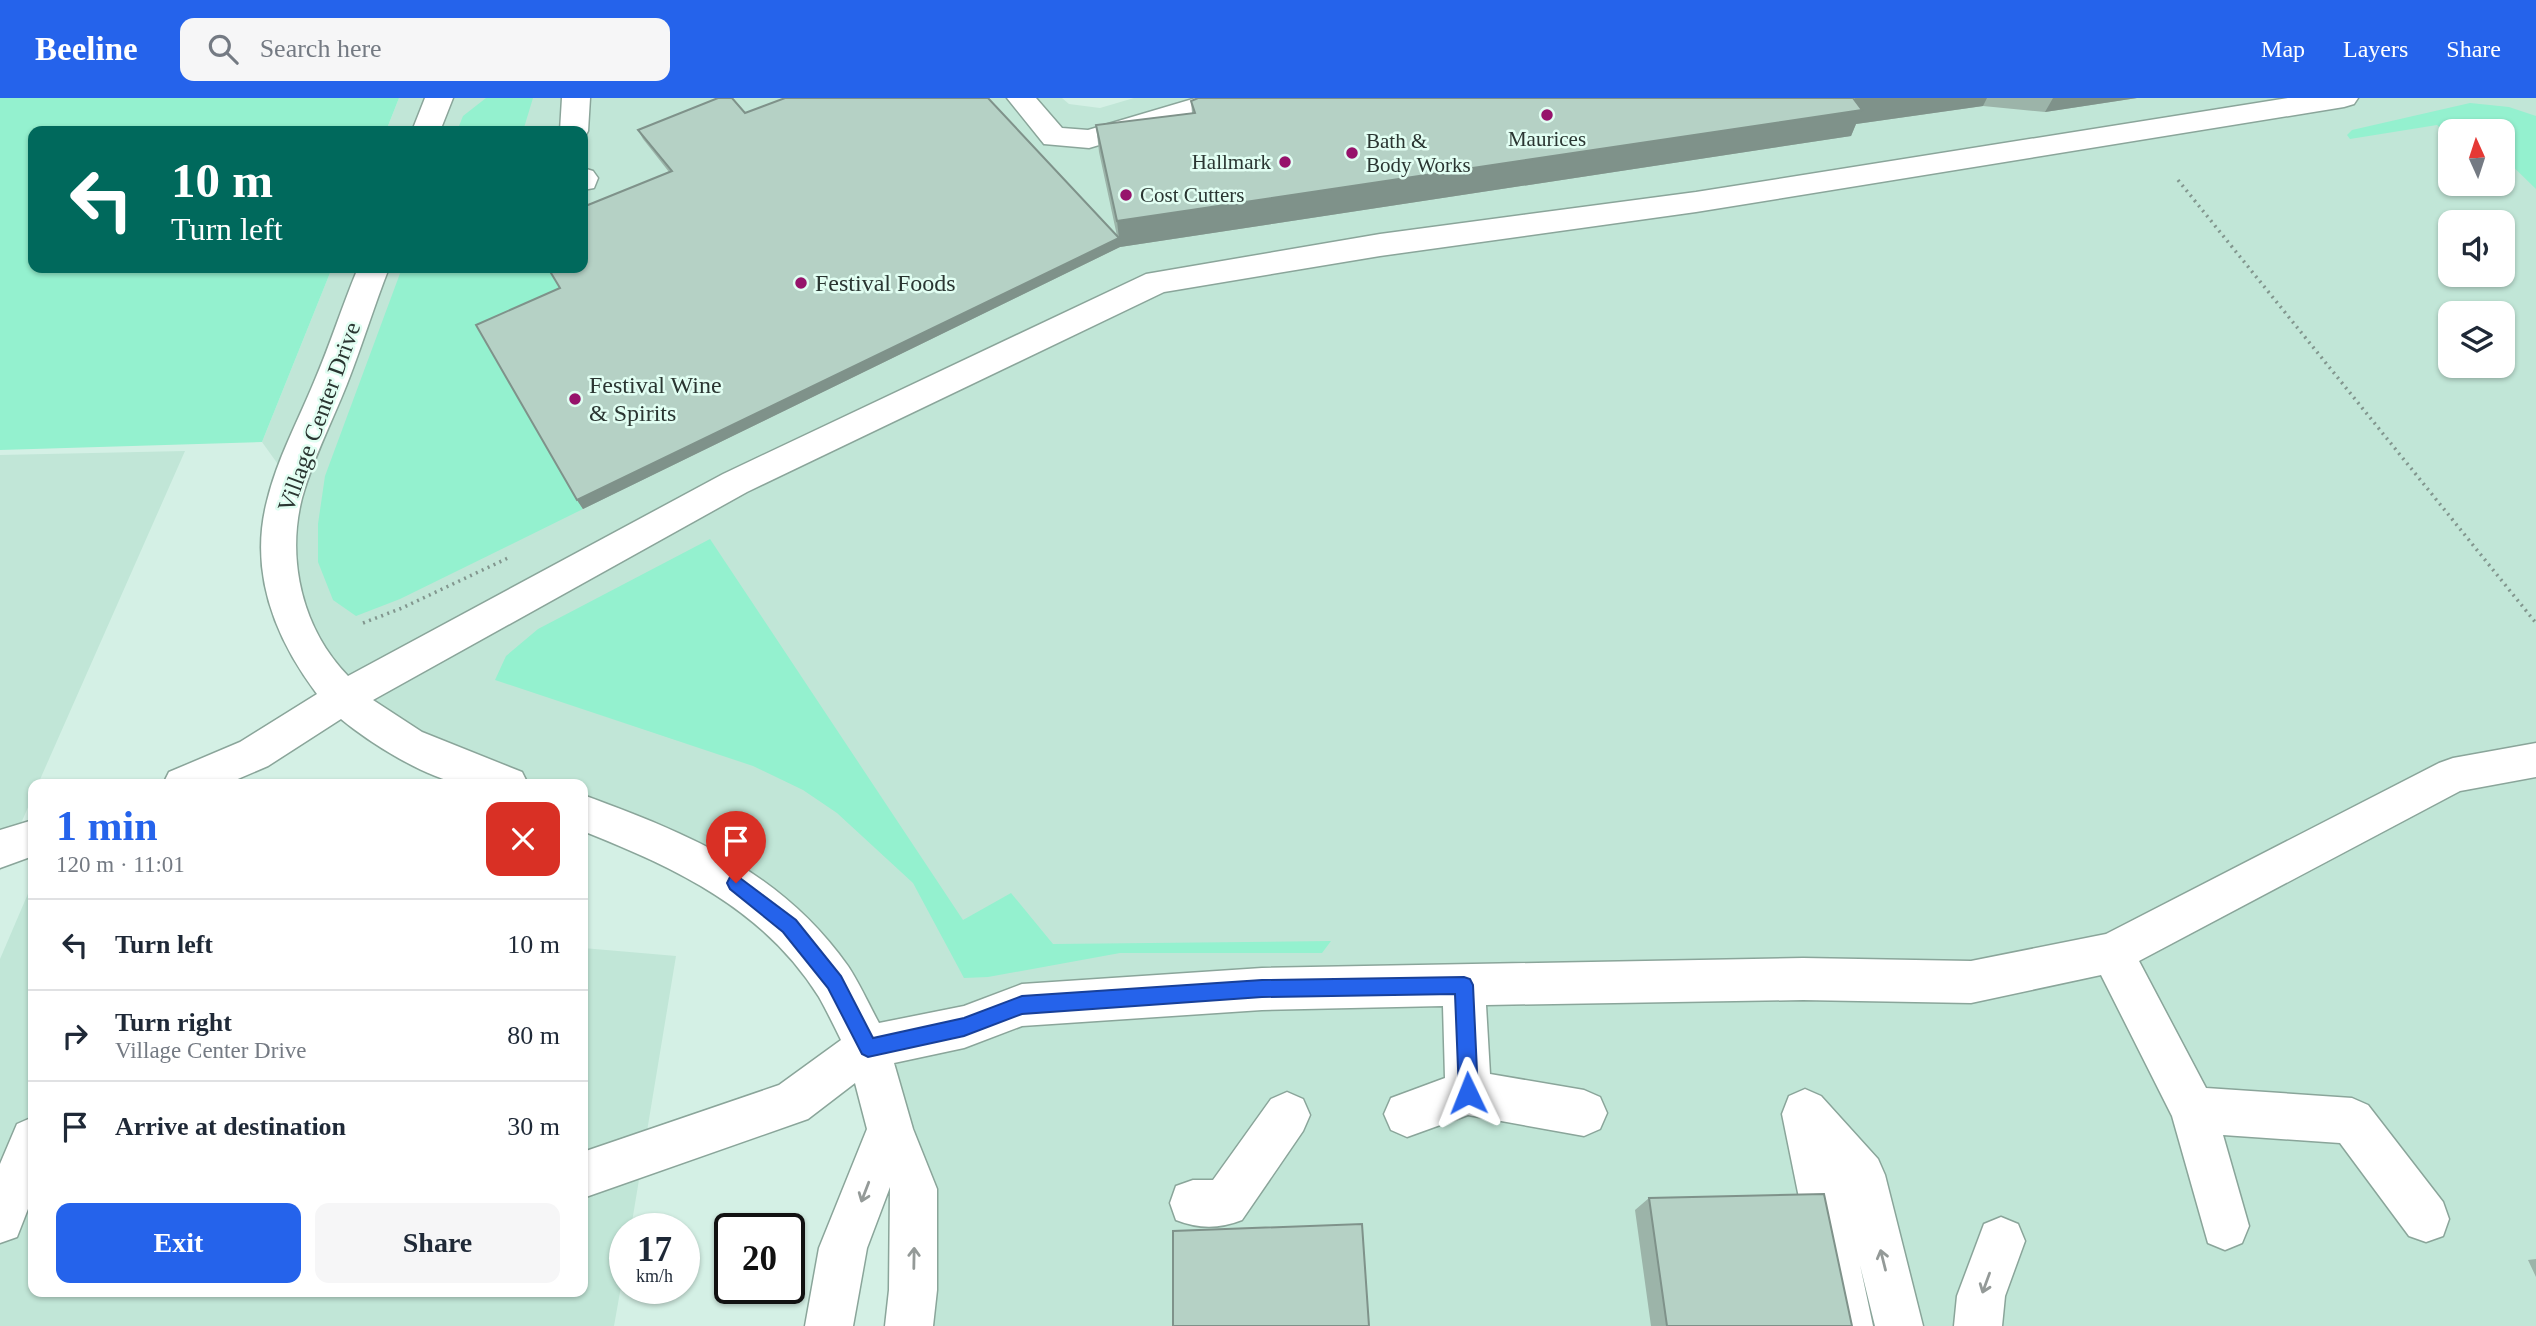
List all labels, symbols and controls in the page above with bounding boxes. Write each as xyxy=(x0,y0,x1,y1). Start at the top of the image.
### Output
search box xyxy=(180,18,670,81)
icon: search xyxy=(204,30,242,68)
text: Beeline xyxy=(35,31,138,67)
text: Search here xyxy=(260,34,382,63)
text: Map xyxy=(2261,36,2305,62)
text: Layers xyxy=(2343,36,2408,62)
text: Share xyxy=(2446,36,2501,62)
marker: Maurices xyxy=(1539,107,1555,123)
north arrow xyxy=(2438,119,2515,196)
map controls xyxy=(2438,119,2515,378)
place label: Maurices xyxy=(1508,127,1586,151)
place label: Bath & Body Works xyxy=(1366,129,1471,177)
marker: Bath & Body Works xyxy=(1344,145,1360,161)
place label: Hallmark xyxy=(1192,150,1271,174)
text: 10 m xyxy=(171,153,273,208)
icon: left xyxy=(56,154,147,245)
marker: Hallmark xyxy=(1277,154,1293,170)
place label: Cost Cutters xyxy=(1140,183,1244,207)
marker: Cost Cutters xyxy=(1118,187,1134,203)
button: sound xyxy=(2438,210,2515,287)
text: Turn left xyxy=(171,211,283,247)
place label: Festival Foods xyxy=(815,270,956,296)
marker: Festival Foods xyxy=(793,275,809,291)
button: layers xyxy=(2438,301,2515,378)
street label: Village Center Drive xyxy=(273,319,365,515)
place label: Festival Wine & Spirits xyxy=(589,372,722,426)
marker: Festival Wine & Spirits xyxy=(567,391,583,407)
button: close xyxy=(486,802,560,876)
text: 1 min xyxy=(56,803,158,849)
pin xyxy=(706,811,766,883)
icon: arrive xyxy=(717,822,755,860)
text: 120 m · 11:01 xyxy=(56,852,185,877)
icon: left xyxy=(56,926,94,964)
text: Turn left xyxy=(115,930,213,959)
text: 10 m xyxy=(507,930,560,959)
text: Turn right xyxy=(115,1008,232,1037)
icon: right xyxy=(56,1017,94,1055)
text: 80 m xyxy=(507,1021,560,1050)
text: Village Center Drive xyxy=(115,1038,307,1063)
position arrow xyxy=(1431,1056,1505,1130)
icon: arrive xyxy=(56,1108,94,1146)
text: Arrive at destination xyxy=(115,1112,346,1141)
text: 30 m xyxy=(507,1112,560,1141)
one-way arrow xyxy=(857,1181,870,1203)
button: Exit xyxy=(56,1203,301,1283)
button: Share xyxy=(315,1203,560,1283)
speed limit sign: 20 xyxy=(714,1213,805,1304)
text: 17 xyxy=(637,1230,672,1269)
one-way arrow xyxy=(907,1247,920,1270)
one-way arrow xyxy=(1876,1249,1889,1272)
text: km/h xyxy=(636,1266,673,1286)
one-way arrow xyxy=(1979,1271,1991,1293)

